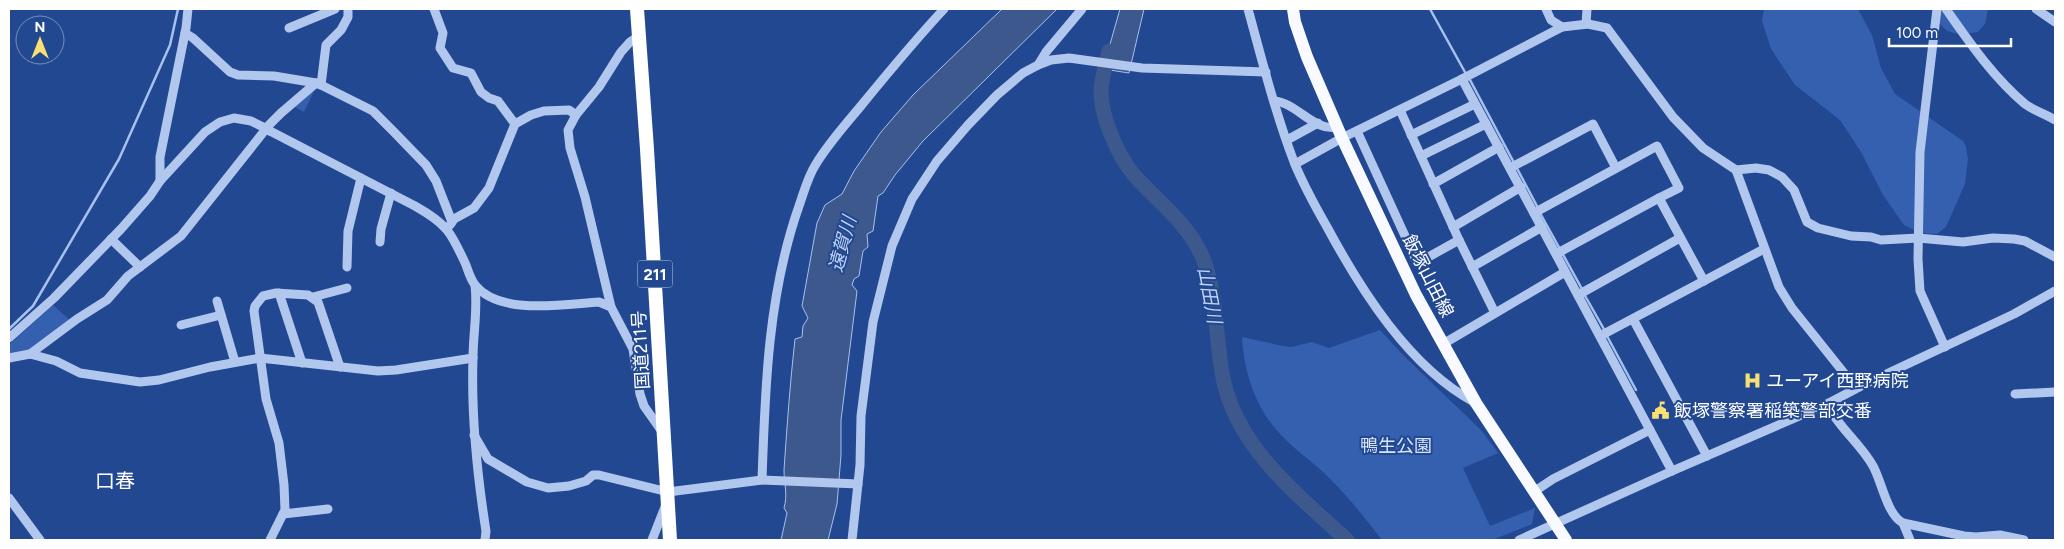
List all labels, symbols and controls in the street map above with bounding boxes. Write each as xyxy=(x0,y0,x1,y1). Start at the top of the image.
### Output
north arrow xyxy=(15,15,65,65)
scale bar xyxy=(1889,15,2012,47)
text: N xyxy=(35,19,45,36)
text: 100 m xyxy=(1896,24,1938,42)
water label: 遠賀川 xyxy=(824,212,861,275)
street label: 飯塚山田線 xyxy=(1398,231,1458,321)
road number: 211 xyxy=(638,260,672,288)
water label: 山田川 xyxy=(1193,265,1227,327)
street label: 国道211号 xyxy=(628,310,654,390)
place label: ユーアイ西野病院 xyxy=(1766,370,1908,392)
hospital icon: ユーアイ西野病院 xyxy=(1742,371,1762,391)
place label: 飯塚警察署稲築警部交番 xyxy=(1674,400,1872,422)
public building icon: 飯塚警察署稲築警部交番 xyxy=(1650,401,1670,421)
park label: 鴨生公園 xyxy=(1360,435,1432,457)
district label: 口春 xyxy=(95,469,135,493)

